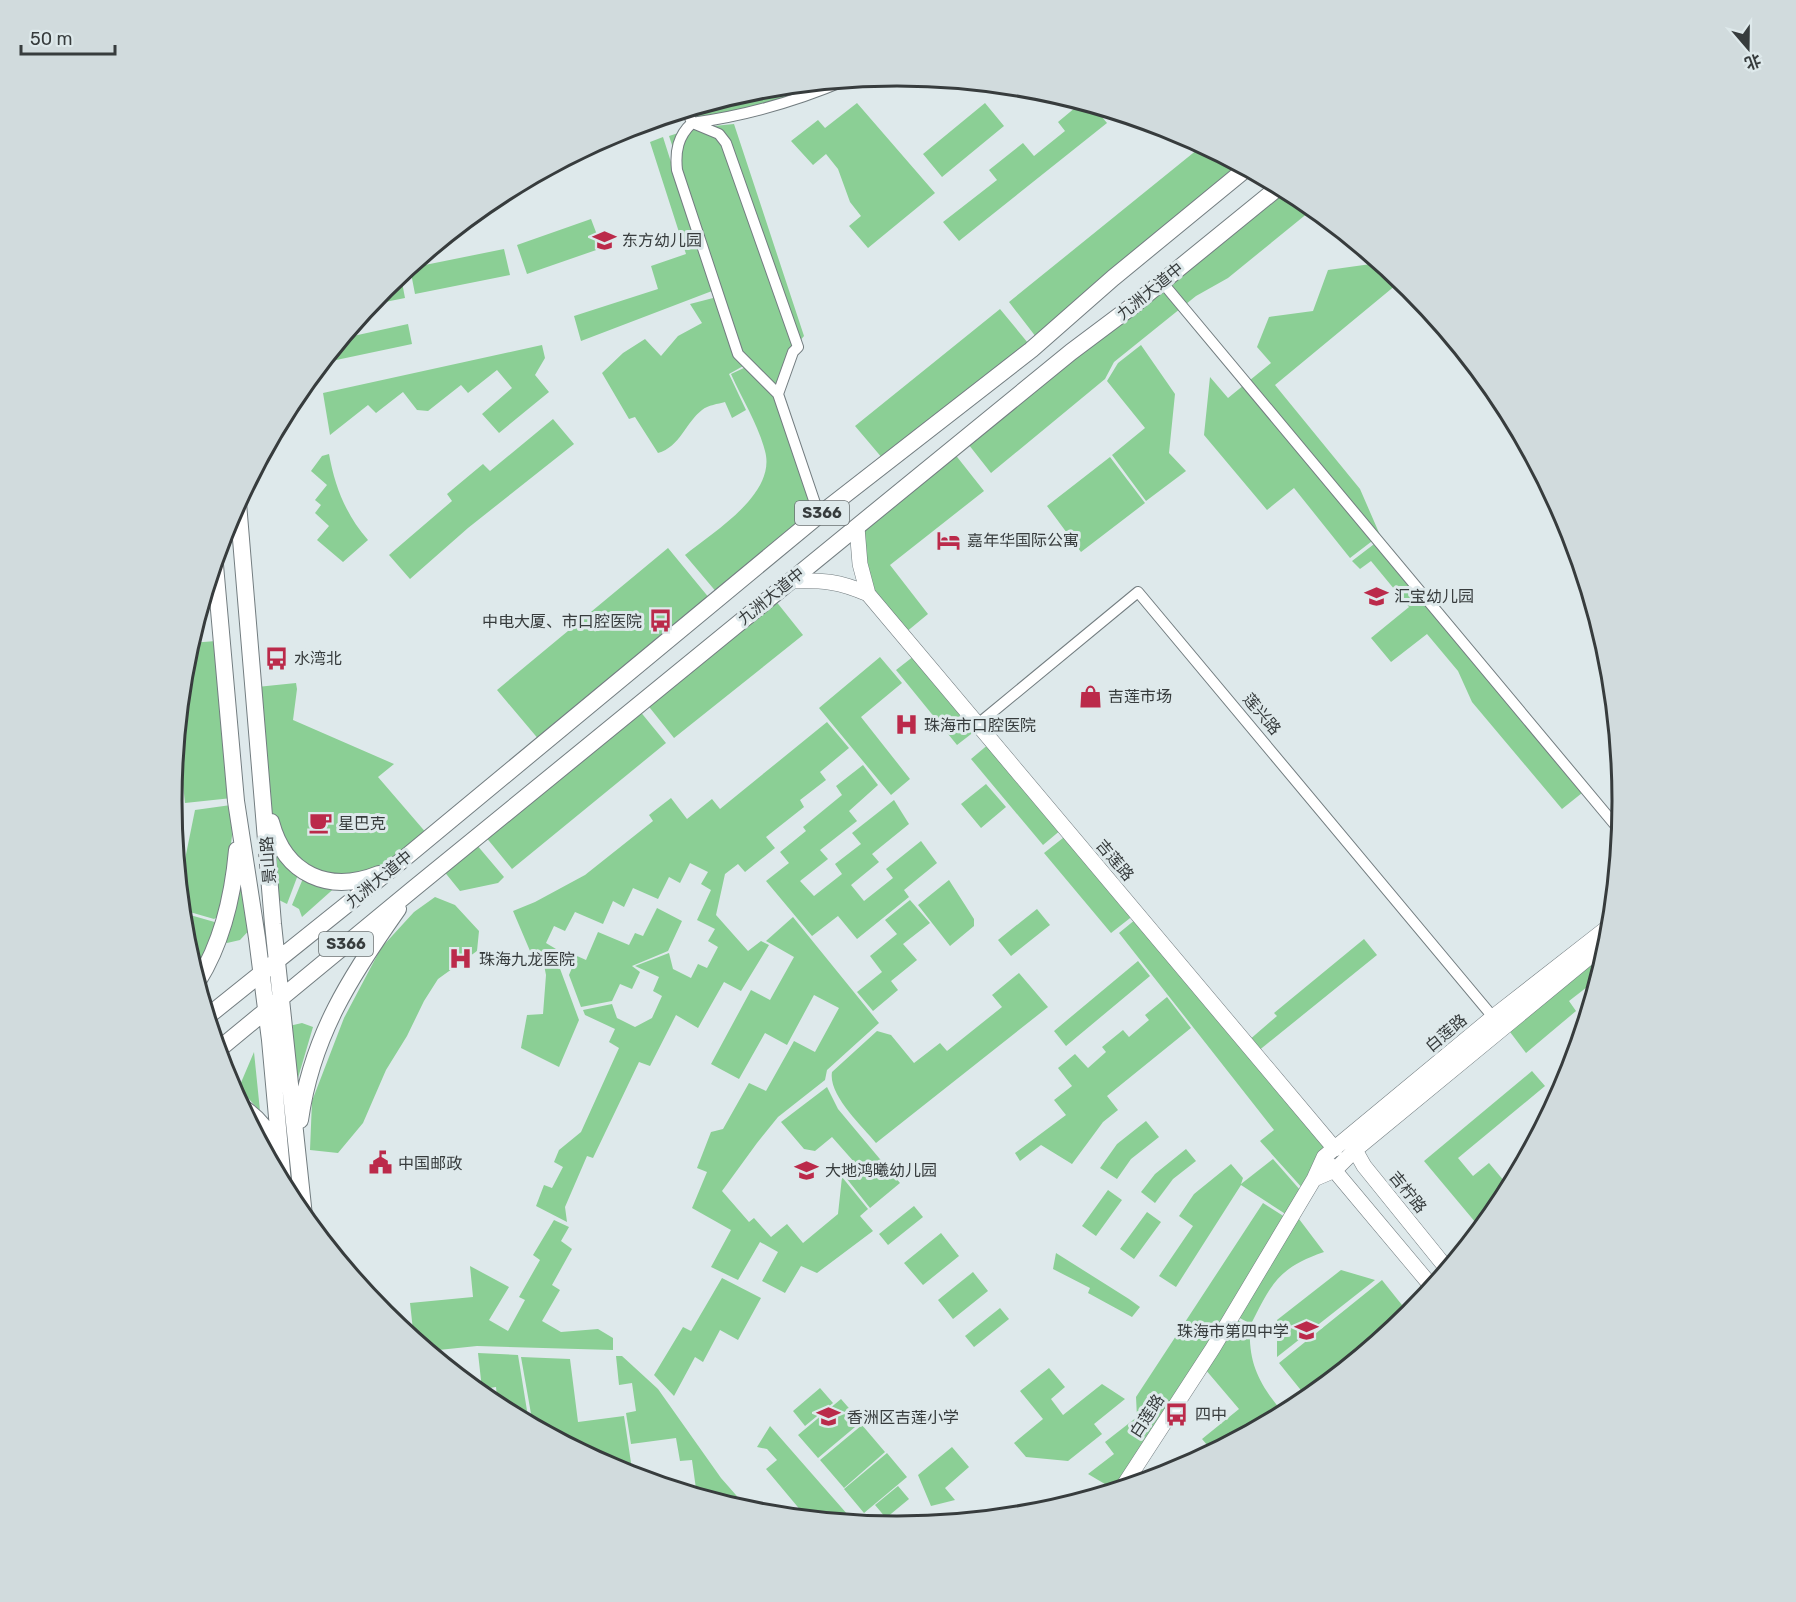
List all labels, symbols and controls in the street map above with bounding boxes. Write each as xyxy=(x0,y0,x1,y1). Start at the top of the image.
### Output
scale bar xyxy=(21,18,116,56)
north arrow xyxy=(1718,18,1778,78)
text: 50 m xyxy=(30,28,73,50)
text: 北 xyxy=(1742,50,1764,73)
school or university icon: 东方幼儿园 xyxy=(591,227,617,253)
place label: 东方幼儿园 xyxy=(622,231,702,250)
street label: 九洲大道中 xyxy=(1113,258,1187,324)
road number: S366 xyxy=(795,501,849,525)
hotel icon: 嘉年华国际公寓 xyxy=(936,527,962,553)
place label: 嘉年华国际公寓 xyxy=(967,531,1079,550)
street label: 九洲大道中 xyxy=(734,563,808,629)
school or university icon: 汇宝幼儿园 xyxy=(1363,583,1389,609)
place label: 汇宝幼儿园 xyxy=(1394,587,1474,606)
bus stop icon: 中电大厦、市口腔医院 xyxy=(647,608,673,634)
place label: 中电大厦、市口腔医院 xyxy=(482,612,642,631)
bus stop icon: 水湾北 xyxy=(263,645,289,671)
place label: 水湾北 xyxy=(294,649,342,668)
shop icon: 吉莲市场 xyxy=(1077,683,1103,709)
place label: 吉莲市场 xyxy=(1108,687,1172,706)
street label: 莲兴路 xyxy=(1239,690,1285,738)
hospital icon: 珠海市口腔医院 xyxy=(893,712,919,738)
place label: 珠海市口腔医院 xyxy=(924,716,1036,735)
cafe icon: 星巴克 xyxy=(307,810,333,836)
place label: 星巴克 xyxy=(338,814,386,833)
street label: 景山路 xyxy=(257,835,279,885)
street label: 吉莲路 xyxy=(1092,836,1138,884)
street label: 九洲大道中 xyxy=(342,846,416,912)
road number: S366 xyxy=(319,932,373,956)
hospital icon: 珠海九龙医院 xyxy=(448,946,474,972)
place label: 珠海九龙医院 xyxy=(479,950,575,969)
street label: 白莲路 xyxy=(1422,1010,1470,1056)
public building icon: 中国邮政 xyxy=(367,1150,393,1176)
place label: 中国邮政 xyxy=(398,1154,462,1173)
school or university icon: 大地鸿曦幼儿园 xyxy=(794,1157,820,1183)
place label: 大地鸿曦幼儿园 xyxy=(825,1161,937,1180)
street label: 吉柠路 xyxy=(1386,1167,1430,1217)
school or university icon: 珠海市第四中学 xyxy=(1294,1318,1320,1344)
place label: 珠海市第四中学 xyxy=(1177,1322,1289,1341)
street label: 白莲路 xyxy=(1126,1391,1168,1441)
bus stop icon: 四中 xyxy=(1164,1401,1190,1427)
school or university icon: 香洲区吉莲小学 xyxy=(816,1404,842,1430)
place label: 四中 xyxy=(1195,1405,1227,1424)
place label: 香洲区吉莲小学 xyxy=(847,1408,959,1427)

